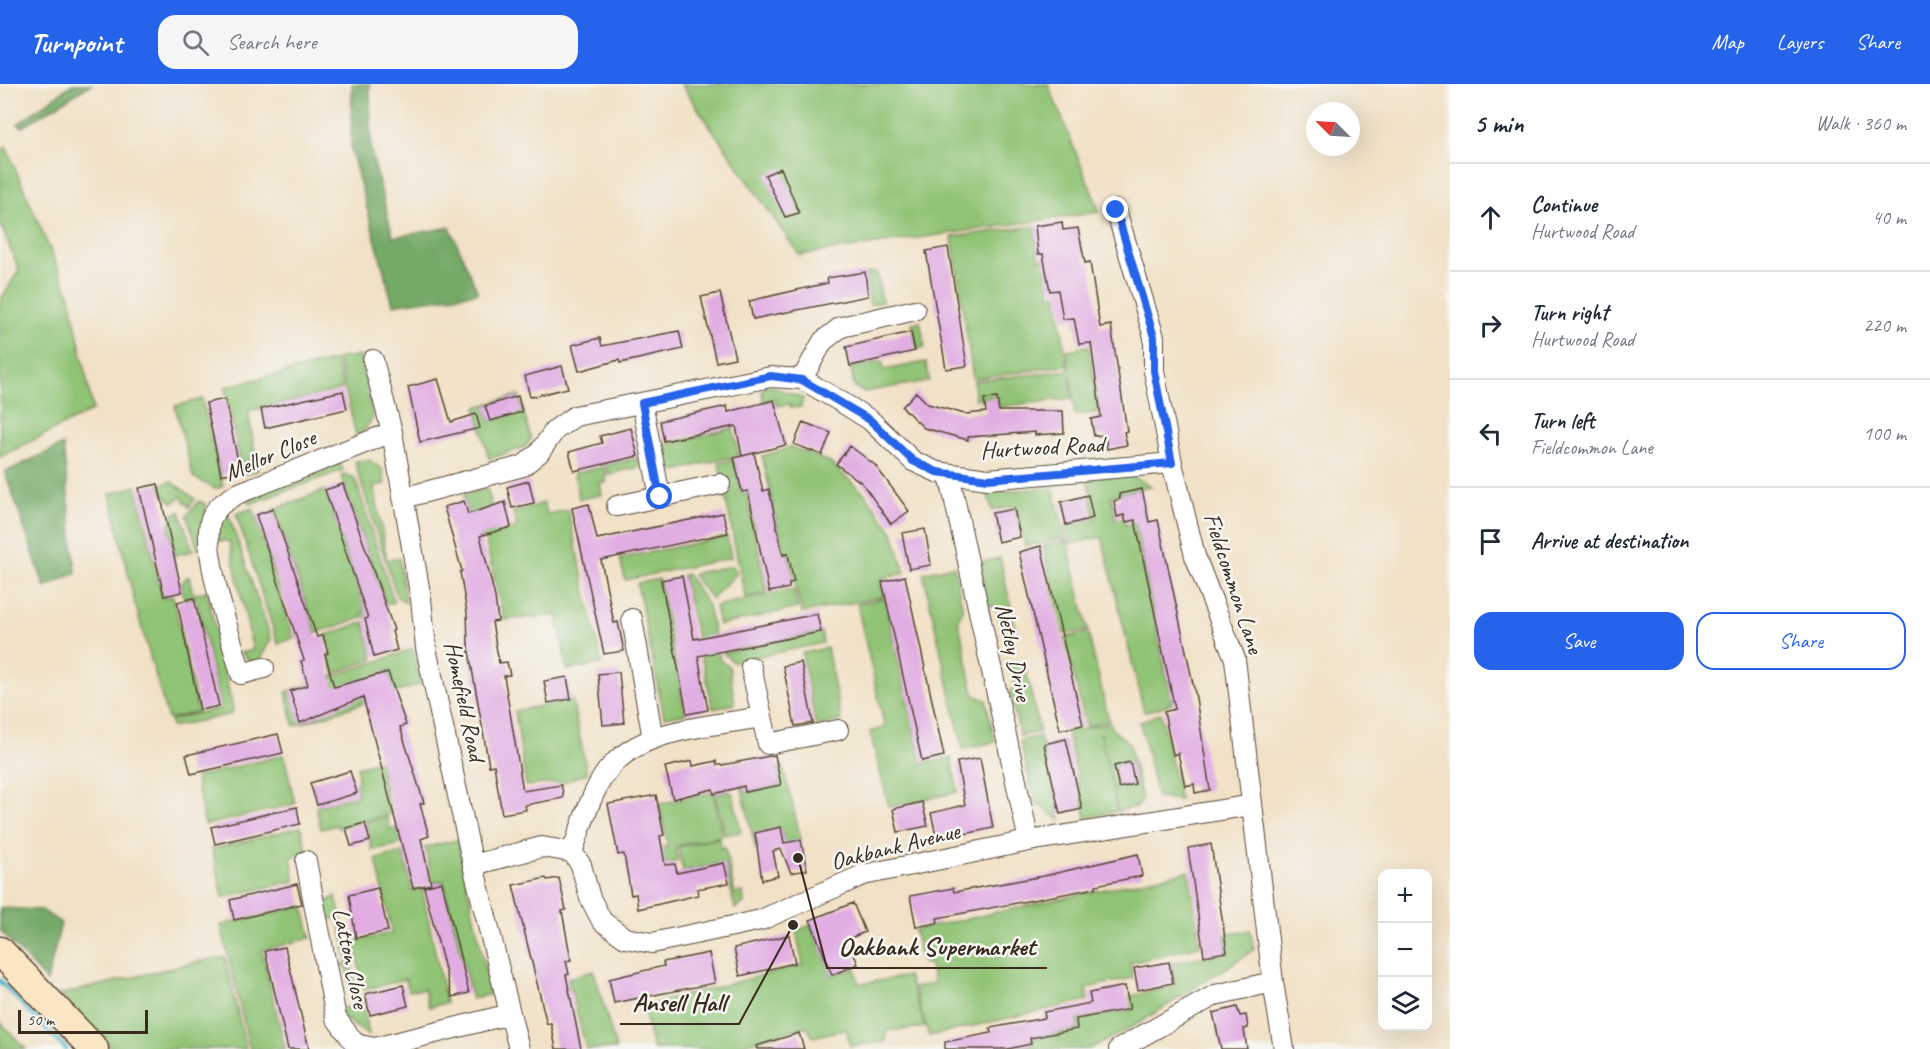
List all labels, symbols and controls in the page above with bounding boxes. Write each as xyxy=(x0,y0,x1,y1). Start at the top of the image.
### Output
search box xyxy=(158,15,578,69)
text: Turnpoint xyxy=(30,25,122,60)
icon: search xyxy=(179,26,212,59)
text: Search here xyxy=(227,28,317,56)
text: Map xyxy=(1711,29,1744,55)
text: Layers xyxy=(1777,29,1823,55)
text: Share xyxy=(1856,29,1900,55)
north arrow xyxy=(1306,102,1360,156)
text: 5 min xyxy=(1474,107,1523,140)
text: Walk · 360 m xyxy=(1816,111,1906,136)
text: Continue xyxy=(1531,191,1597,219)
route end xyxy=(1102,196,1128,222)
icon: ahead xyxy=(1474,201,1507,234)
text: 40 m xyxy=(1872,205,1906,230)
text: Hurtwood Road xyxy=(1531,219,1634,244)
text: Turn right xyxy=(1531,299,1608,327)
icon: right xyxy=(1474,309,1507,342)
text: 220 m xyxy=(1863,313,1906,338)
text: Hurtwood Road xyxy=(1531,327,1634,352)
text: Turn left xyxy=(1531,407,1595,435)
icon: left xyxy=(1474,417,1507,450)
text: 100 m xyxy=(1863,421,1906,446)
street label: Mellor Close xyxy=(220,422,322,488)
street label: Hurtwood Road xyxy=(979,429,1108,465)
text: Fieldcommon Lane xyxy=(1531,435,1653,460)
route start xyxy=(646,483,672,509)
street label: Fieldcommon Lane xyxy=(1197,509,1272,659)
icon: arrive xyxy=(1474,525,1507,558)
text: Arrive at destination xyxy=(1531,527,1688,555)
street label: Netley Drive xyxy=(989,600,1039,706)
button: Save xyxy=(1474,612,1684,670)
button: Share xyxy=(1696,612,1906,670)
street label: Homefield Road xyxy=(438,638,493,767)
street label: Oakbank Avenue xyxy=(827,815,965,877)
map controls xyxy=(1378,869,1432,1031)
button: + xyxy=(1378,869,1432,923)
street label: Latton Close xyxy=(326,905,377,1013)
button: − xyxy=(1378,923,1432,977)
callout: Oakbank Supermarket xyxy=(827,924,1047,968)
text: Oakbank Supermarket xyxy=(839,930,1038,963)
button: layers xyxy=(1378,977,1432,1031)
callout: Ansell Hall xyxy=(620,980,739,1024)
text: Ansell Hall xyxy=(632,986,731,1019)
scale bar xyxy=(18,1007,148,1034)
text: 50 m xyxy=(27,1010,54,1030)

